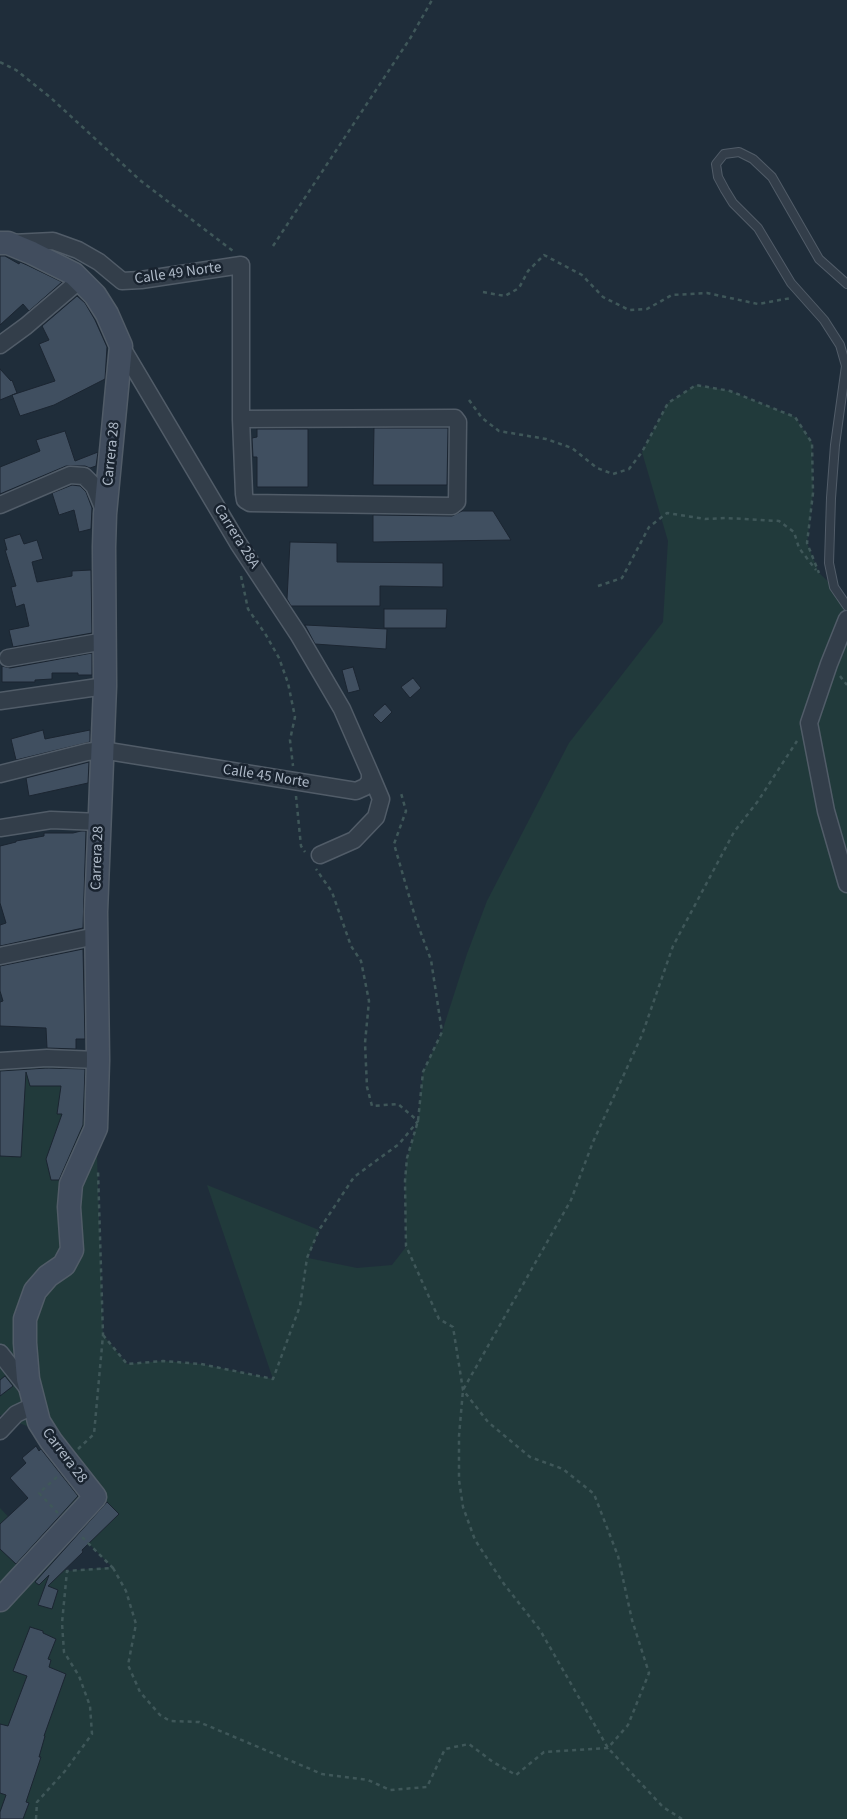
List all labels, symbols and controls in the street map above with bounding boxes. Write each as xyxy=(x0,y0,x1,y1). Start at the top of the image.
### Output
street label: Calle 49 Norte xyxy=(133,259,223,289)
street label: Carrera 28 xyxy=(100,421,124,487)
street label: Carrera 28A xyxy=(209,502,263,572)
street label: Calle 45 Norte xyxy=(221,761,311,793)
street label: Carrera 28 xyxy=(88,826,108,890)
street label: Carrera 28 xyxy=(38,1425,90,1487)

